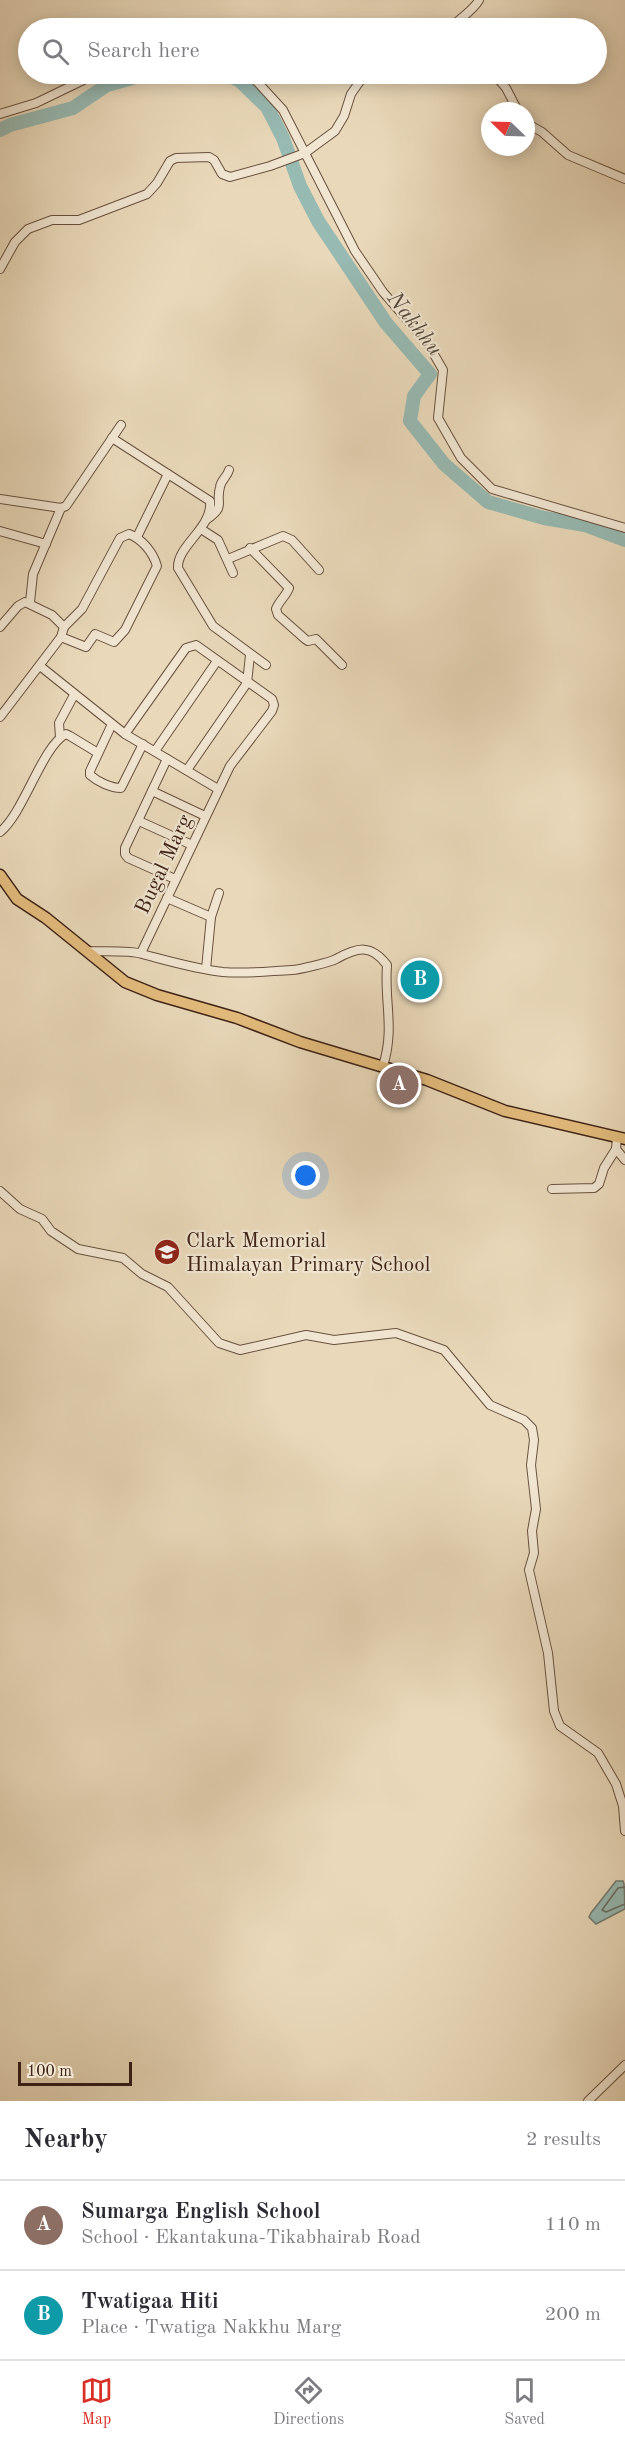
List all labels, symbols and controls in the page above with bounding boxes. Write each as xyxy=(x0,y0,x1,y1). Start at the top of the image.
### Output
search box xyxy=(18,18,607,84)
icon: search xyxy=(39,35,72,68)
text: Search here xyxy=(87,40,200,62)
north arrow xyxy=(481,102,535,156)
water label: Nakhhu xyxy=(382,287,446,361)
street label: Bugal Marg xyxy=(132,811,197,918)
pin: B xyxy=(400,958,440,1002)
pin: A xyxy=(380,1062,418,1108)
your location xyxy=(291,1161,320,1190)
place label: Clark Memorial Himalayan Primary School xyxy=(186,1231,431,1276)
school or university icon: Clark Memorial Himalayan Primary School xyxy=(152,1237,182,1267)
scale bar xyxy=(18,2059,132,2086)
text: 100 m xyxy=(27,2064,72,2080)
text: Nearby xyxy=(24,2127,108,2153)
text: 2 results xyxy=(526,2130,601,2150)
text: Sumarga English School xyxy=(81,2201,321,2223)
text: A xyxy=(36,2215,51,2235)
text: 110 m xyxy=(545,2215,601,2235)
text: School · Ekantakuna-Tikabhairab Road xyxy=(81,2228,421,2248)
text: Twatigaa Hiti xyxy=(81,2291,218,2313)
text: B xyxy=(36,2305,51,2325)
text: 200 m xyxy=(545,2305,601,2325)
text: Place · Twatiga Nakkhu Marg xyxy=(81,2318,341,2338)
tab: Map xyxy=(80,2374,113,2430)
tab: Directions xyxy=(273,2374,344,2430)
tab: Saved xyxy=(504,2374,545,2430)

